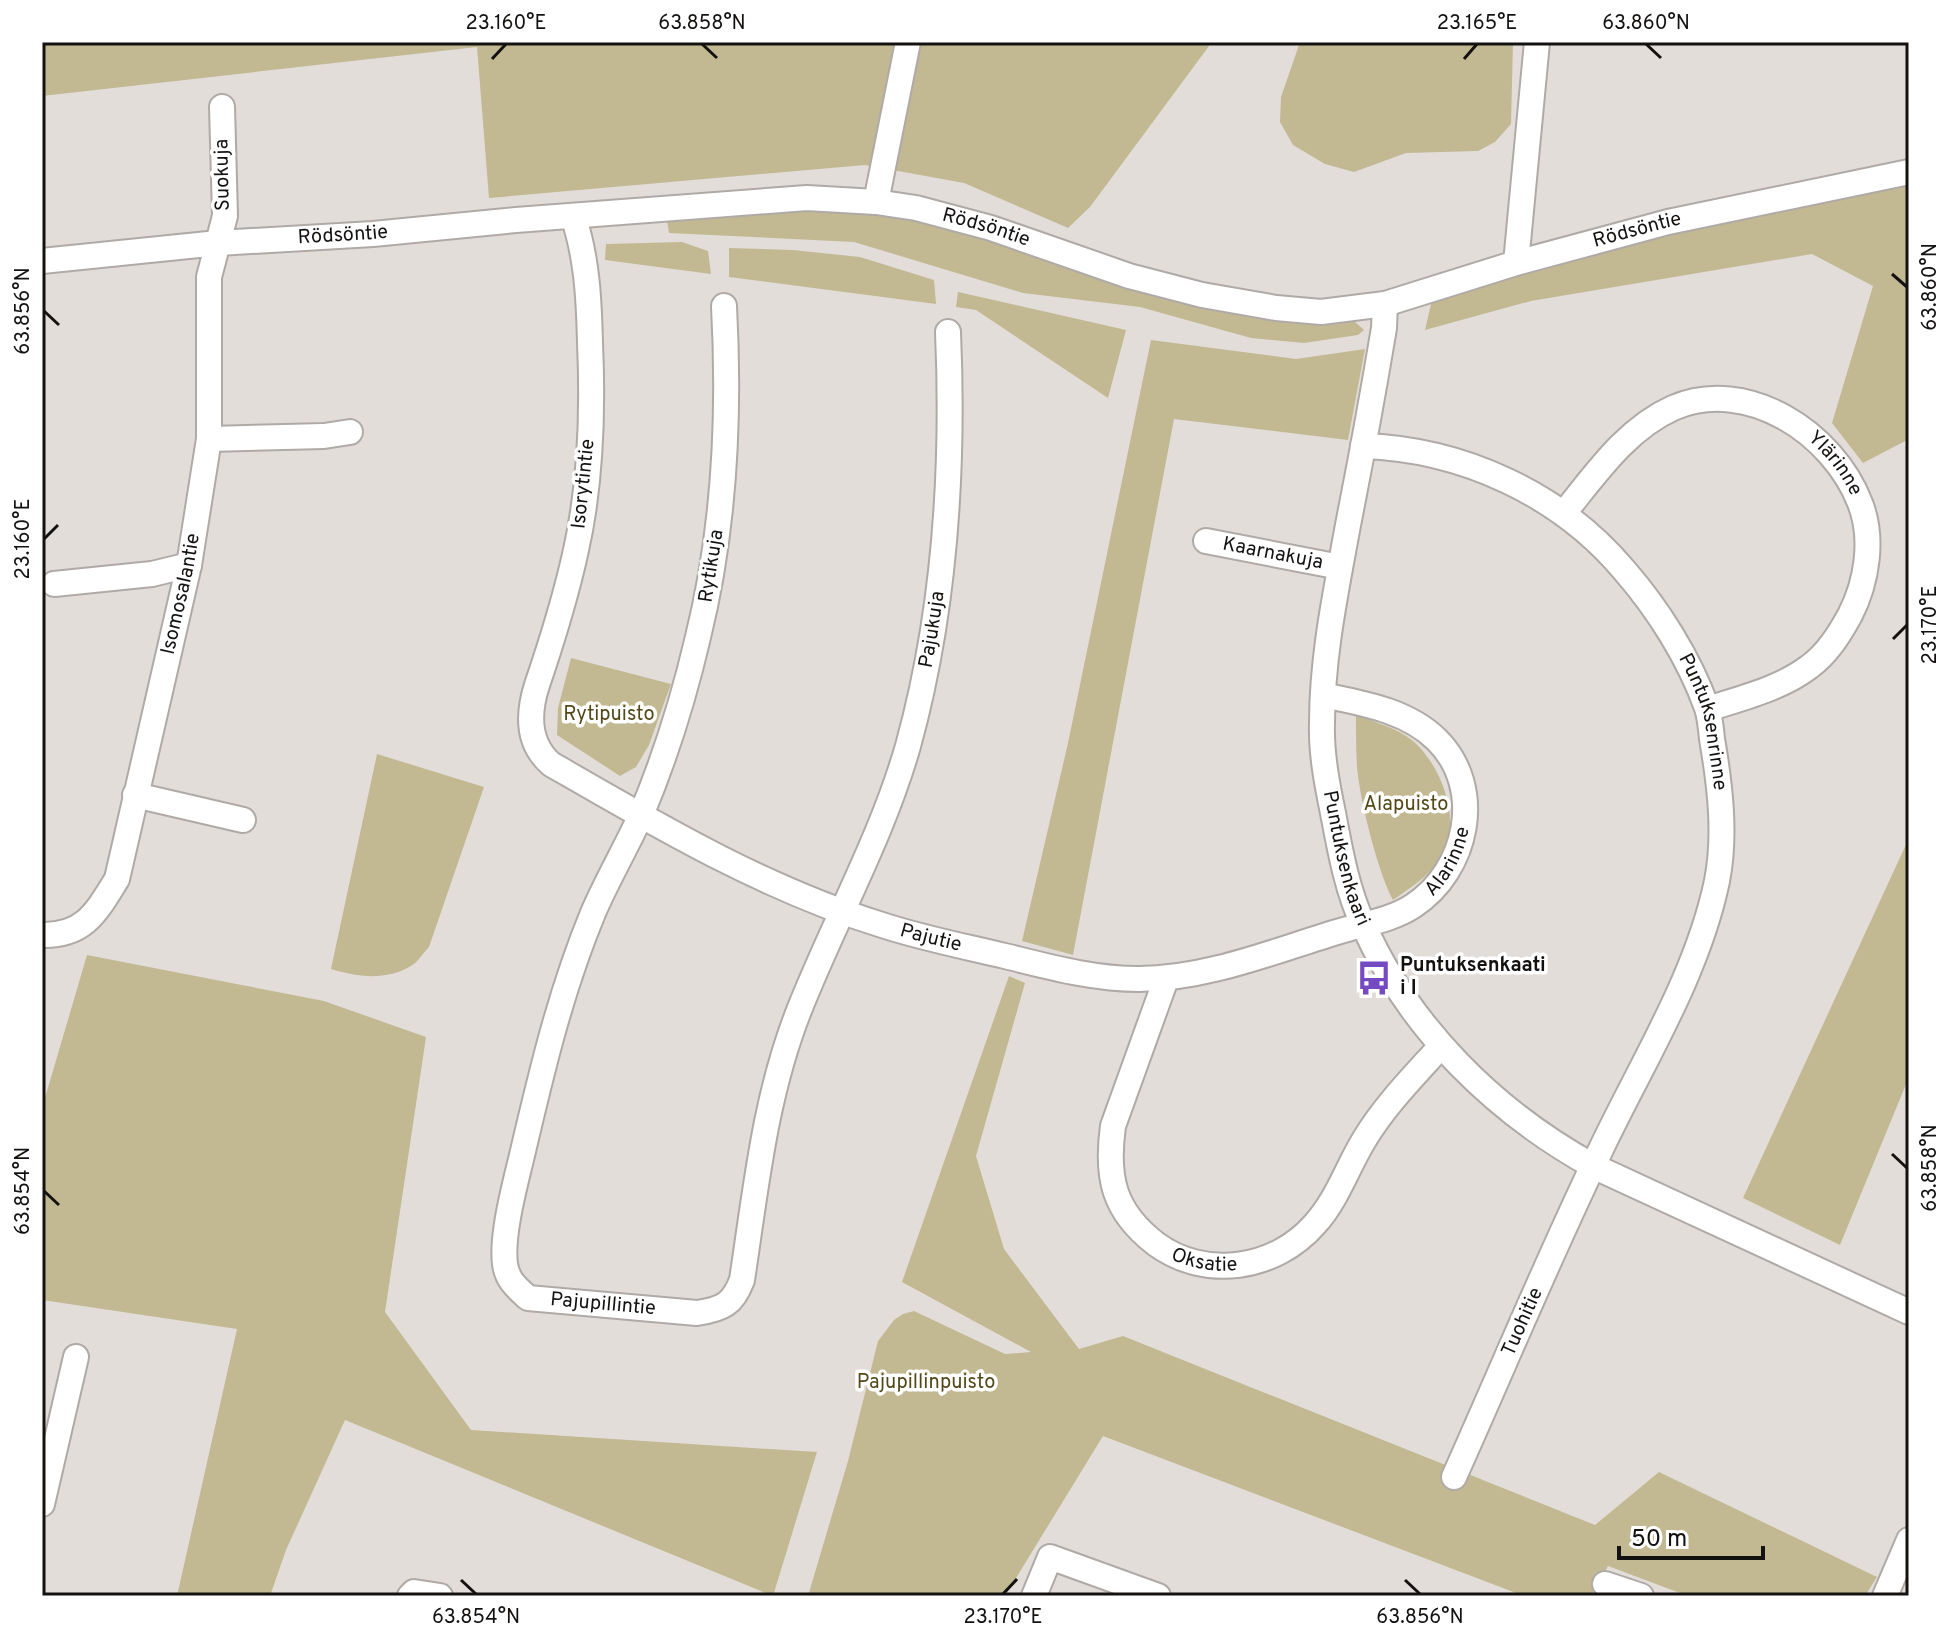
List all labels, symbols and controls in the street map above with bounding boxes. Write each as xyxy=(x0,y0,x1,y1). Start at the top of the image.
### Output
text: 23.160°E xyxy=(465,11,547,37)
text: 63.858°N xyxy=(658,11,746,37)
text: 23.165°E xyxy=(1437,11,1517,37)
text: 63.860°N xyxy=(1602,11,1690,37)
street label: Suokuja xyxy=(209,139,237,211)
street label: Rödsöntie xyxy=(939,203,1033,254)
street label: Rödsöntie xyxy=(1590,207,1684,255)
street label: Rödsöntie xyxy=(297,220,389,251)
text: 63.860°N xyxy=(1918,243,1944,331)
text: 63.856°N xyxy=(11,267,37,355)
street label: Ylärinne xyxy=(1802,426,1868,500)
street label: Isorytintie xyxy=(566,438,602,530)
text: 23.160°E xyxy=(11,498,37,580)
street label: Rytikuja xyxy=(693,527,731,605)
street label: Kaarnakuja xyxy=(1220,531,1325,576)
street label: Isomosalantie xyxy=(156,532,207,657)
text: 23.170°E xyxy=(1918,586,1944,664)
street label: Pajukuja xyxy=(914,589,952,670)
street label: Puntuksenrinne xyxy=(1672,649,1732,792)
park label: Rytipuisto xyxy=(563,702,655,728)
street label: Puntuksenkaari xyxy=(1316,788,1375,930)
park label: Alapuisto xyxy=(1364,792,1448,818)
street label: Alarinne xyxy=(1419,824,1477,902)
street label: Pajutie xyxy=(897,918,964,959)
place label: Puntuksenkaati i I xyxy=(1400,953,1546,1002)
bus stop icon: Puntuksenkaati i I xyxy=(1355,959,1393,997)
text: 63.858°N xyxy=(1918,1124,1944,1212)
text: 63.854°N xyxy=(11,1147,37,1235)
street label: Oksatie xyxy=(1167,1242,1238,1279)
street label: Tuohitie xyxy=(1496,1284,1550,1360)
street label: Pajupillintie xyxy=(549,1287,657,1322)
park label: Pajupillinpuisto xyxy=(857,1370,995,1396)
scale bar xyxy=(1619,1510,1763,1560)
text: 50 m xyxy=(1631,1525,1687,1555)
text: 63.854°N xyxy=(432,1605,520,1631)
text: 23.170°E xyxy=(964,1605,1042,1631)
text: 63.856°N xyxy=(1376,1605,1464,1631)

